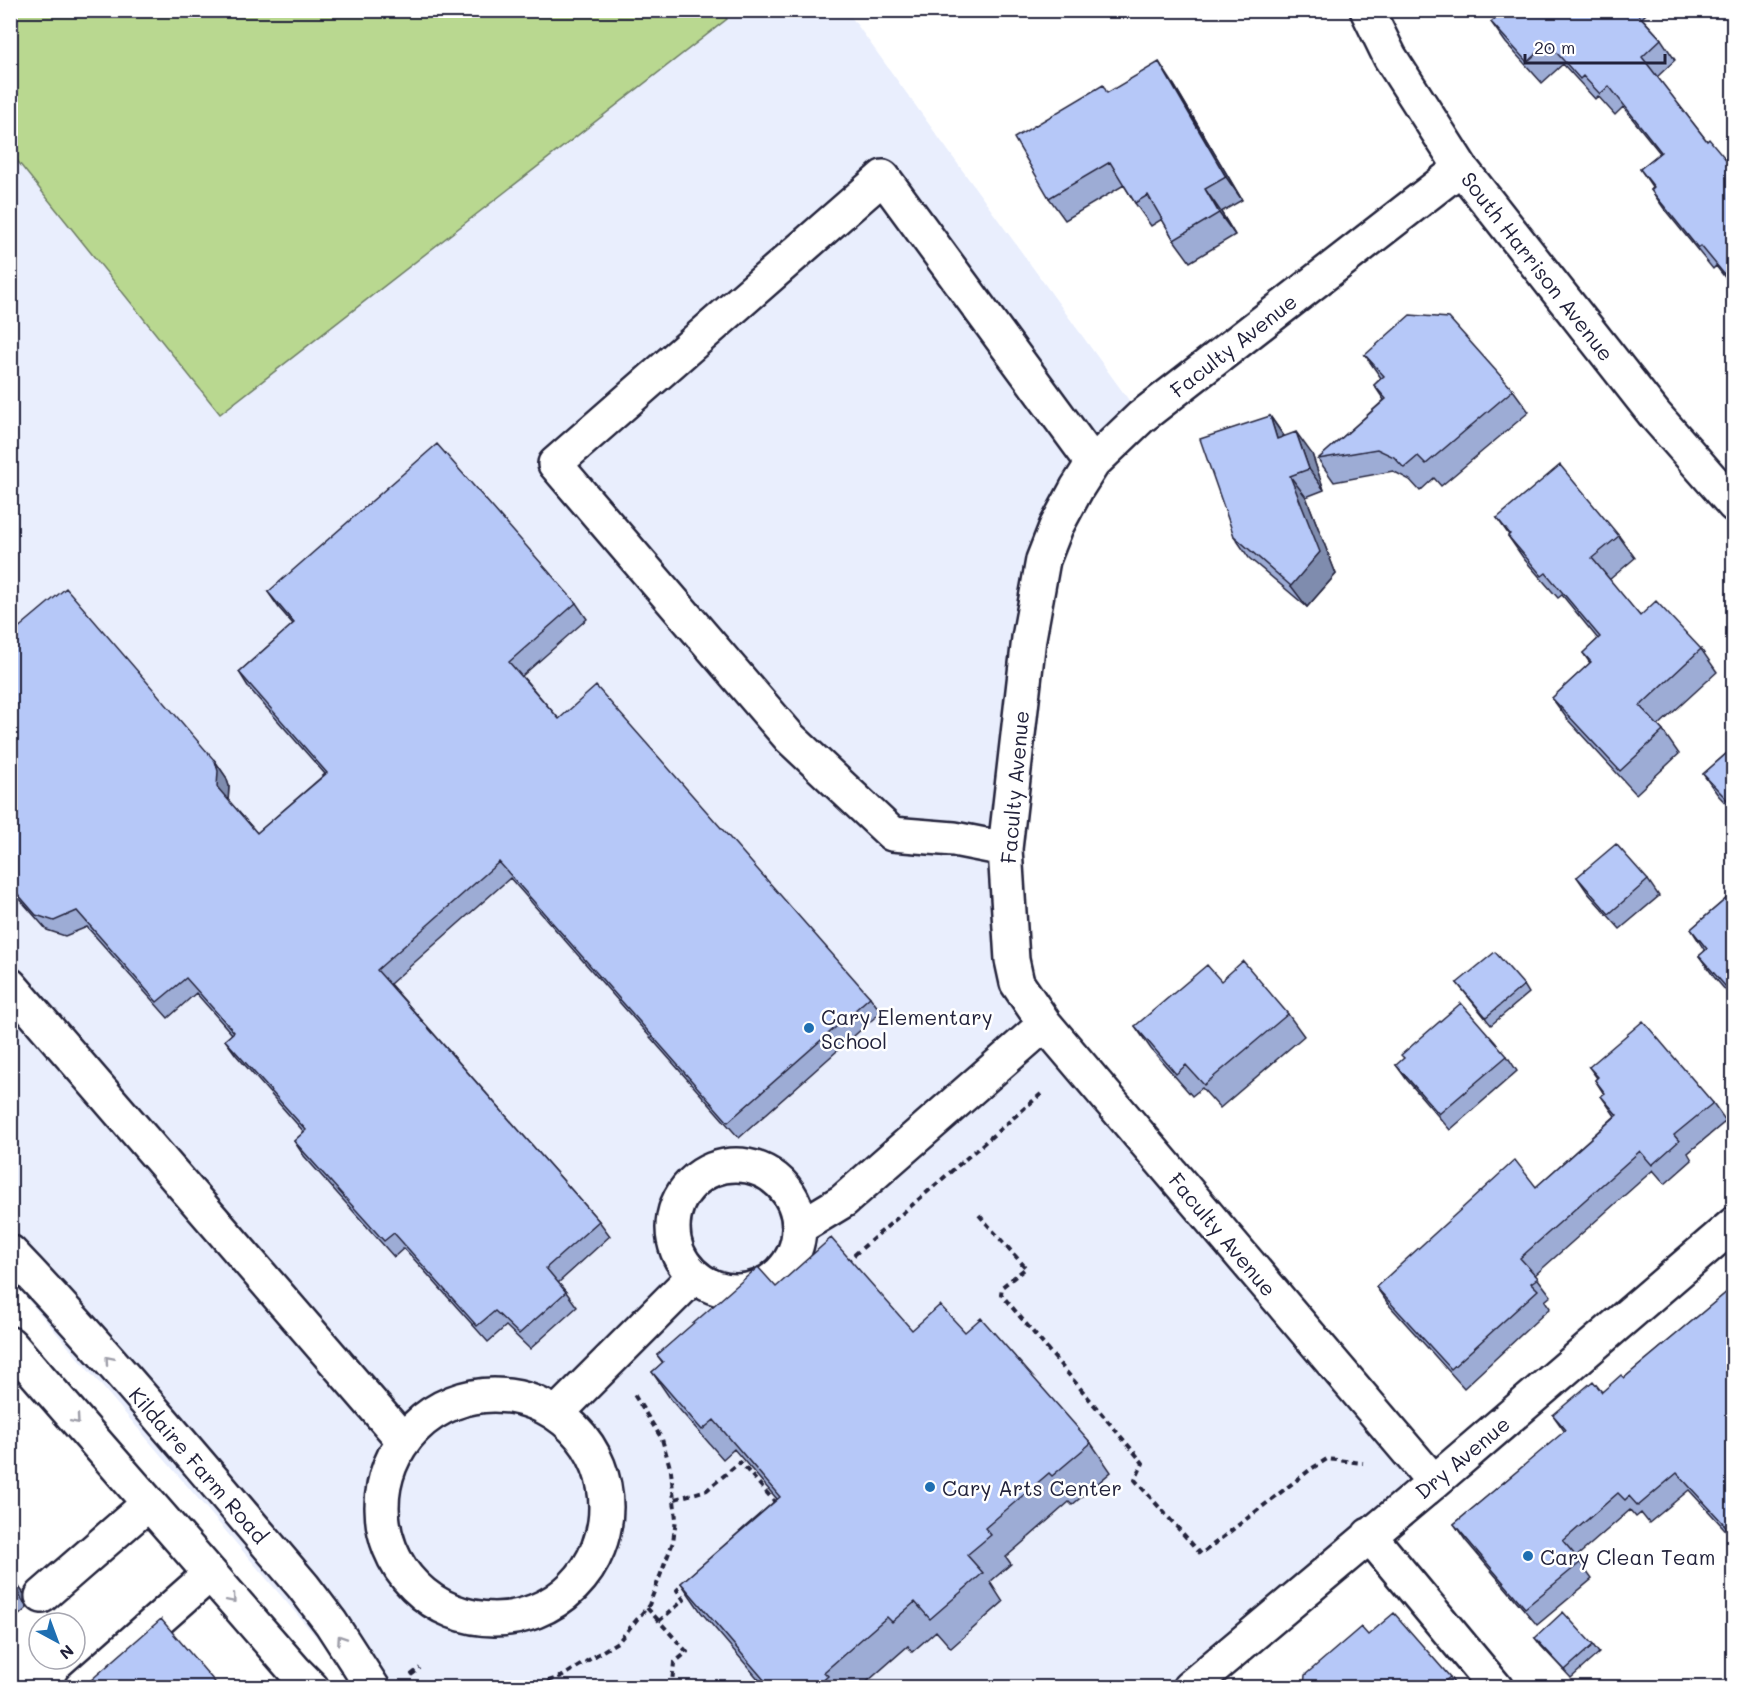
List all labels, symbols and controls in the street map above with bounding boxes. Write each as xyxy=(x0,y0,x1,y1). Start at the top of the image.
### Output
scale bar xyxy=(1525,27,1664,65)
text: 20 m xyxy=(1534,35,1575,59)
street label: South Harrison Avenue xyxy=(1456,166,1620,366)
street label: Faculty Avenue xyxy=(1164,287,1302,403)
street label: Faculty Avenue xyxy=(994,709,1034,865)
place label: Cary Elementary School xyxy=(821,1003,993,1054)
marker: Cary Elementary School xyxy=(802,1021,816,1035)
street label: Faculty Avenue xyxy=(1163,1167,1283,1301)
one-way arrow xyxy=(105,1356,116,1367)
street label: Kildaire Farm Road xyxy=(124,1381,274,1549)
street label: Dry Avenue xyxy=(1409,1410,1515,1504)
one-way arrow xyxy=(69,1413,80,1424)
place label: Cary Arts Center xyxy=(942,1474,1122,1501)
marker: Cary Arts Center xyxy=(923,1480,937,1494)
place label: Cary Clean Team xyxy=(1540,1543,1716,1570)
marker: Cary Clean Team xyxy=(1521,1549,1535,1563)
one-way arrow xyxy=(225,1592,236,1603)
north arrow xyxy=(27,1611,87,1671)
one-way arrow xyxy=(337,1634,348,1645)
text: N xyxy=(56,1641,79,1665)

